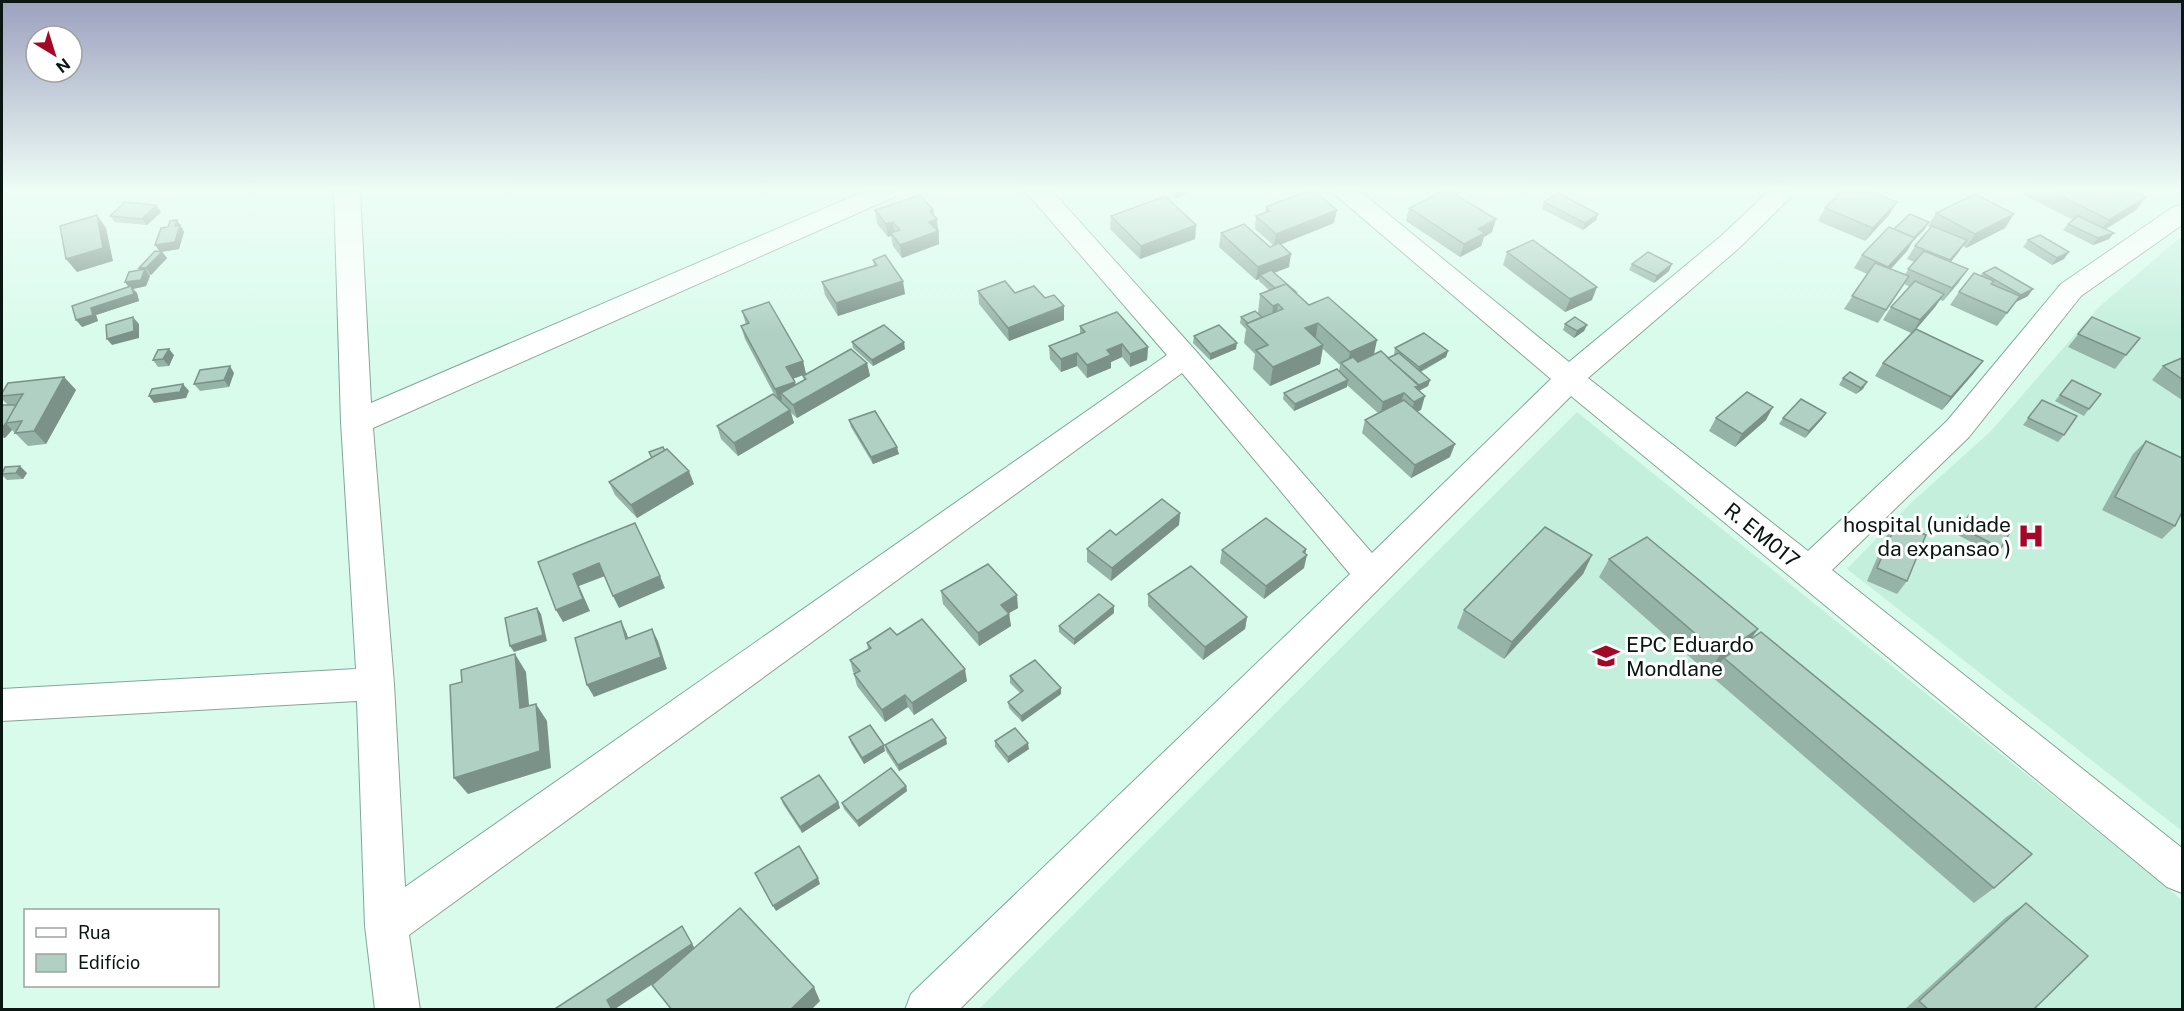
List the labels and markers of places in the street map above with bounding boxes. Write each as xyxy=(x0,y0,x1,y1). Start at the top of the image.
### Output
place label: hospital (unidade da expansao ) xyxy=(1843,512,2011,561)
hospital icon: hospital (unidade da expansao ) xyxy=(2016,521,2046,551)
place label: EPC Eduardo Mondlane xyxy=(1626,632,1754,681)
school or university icon: EPC Eduardo Mondlane xyxy=(1591,641,1621,671)

